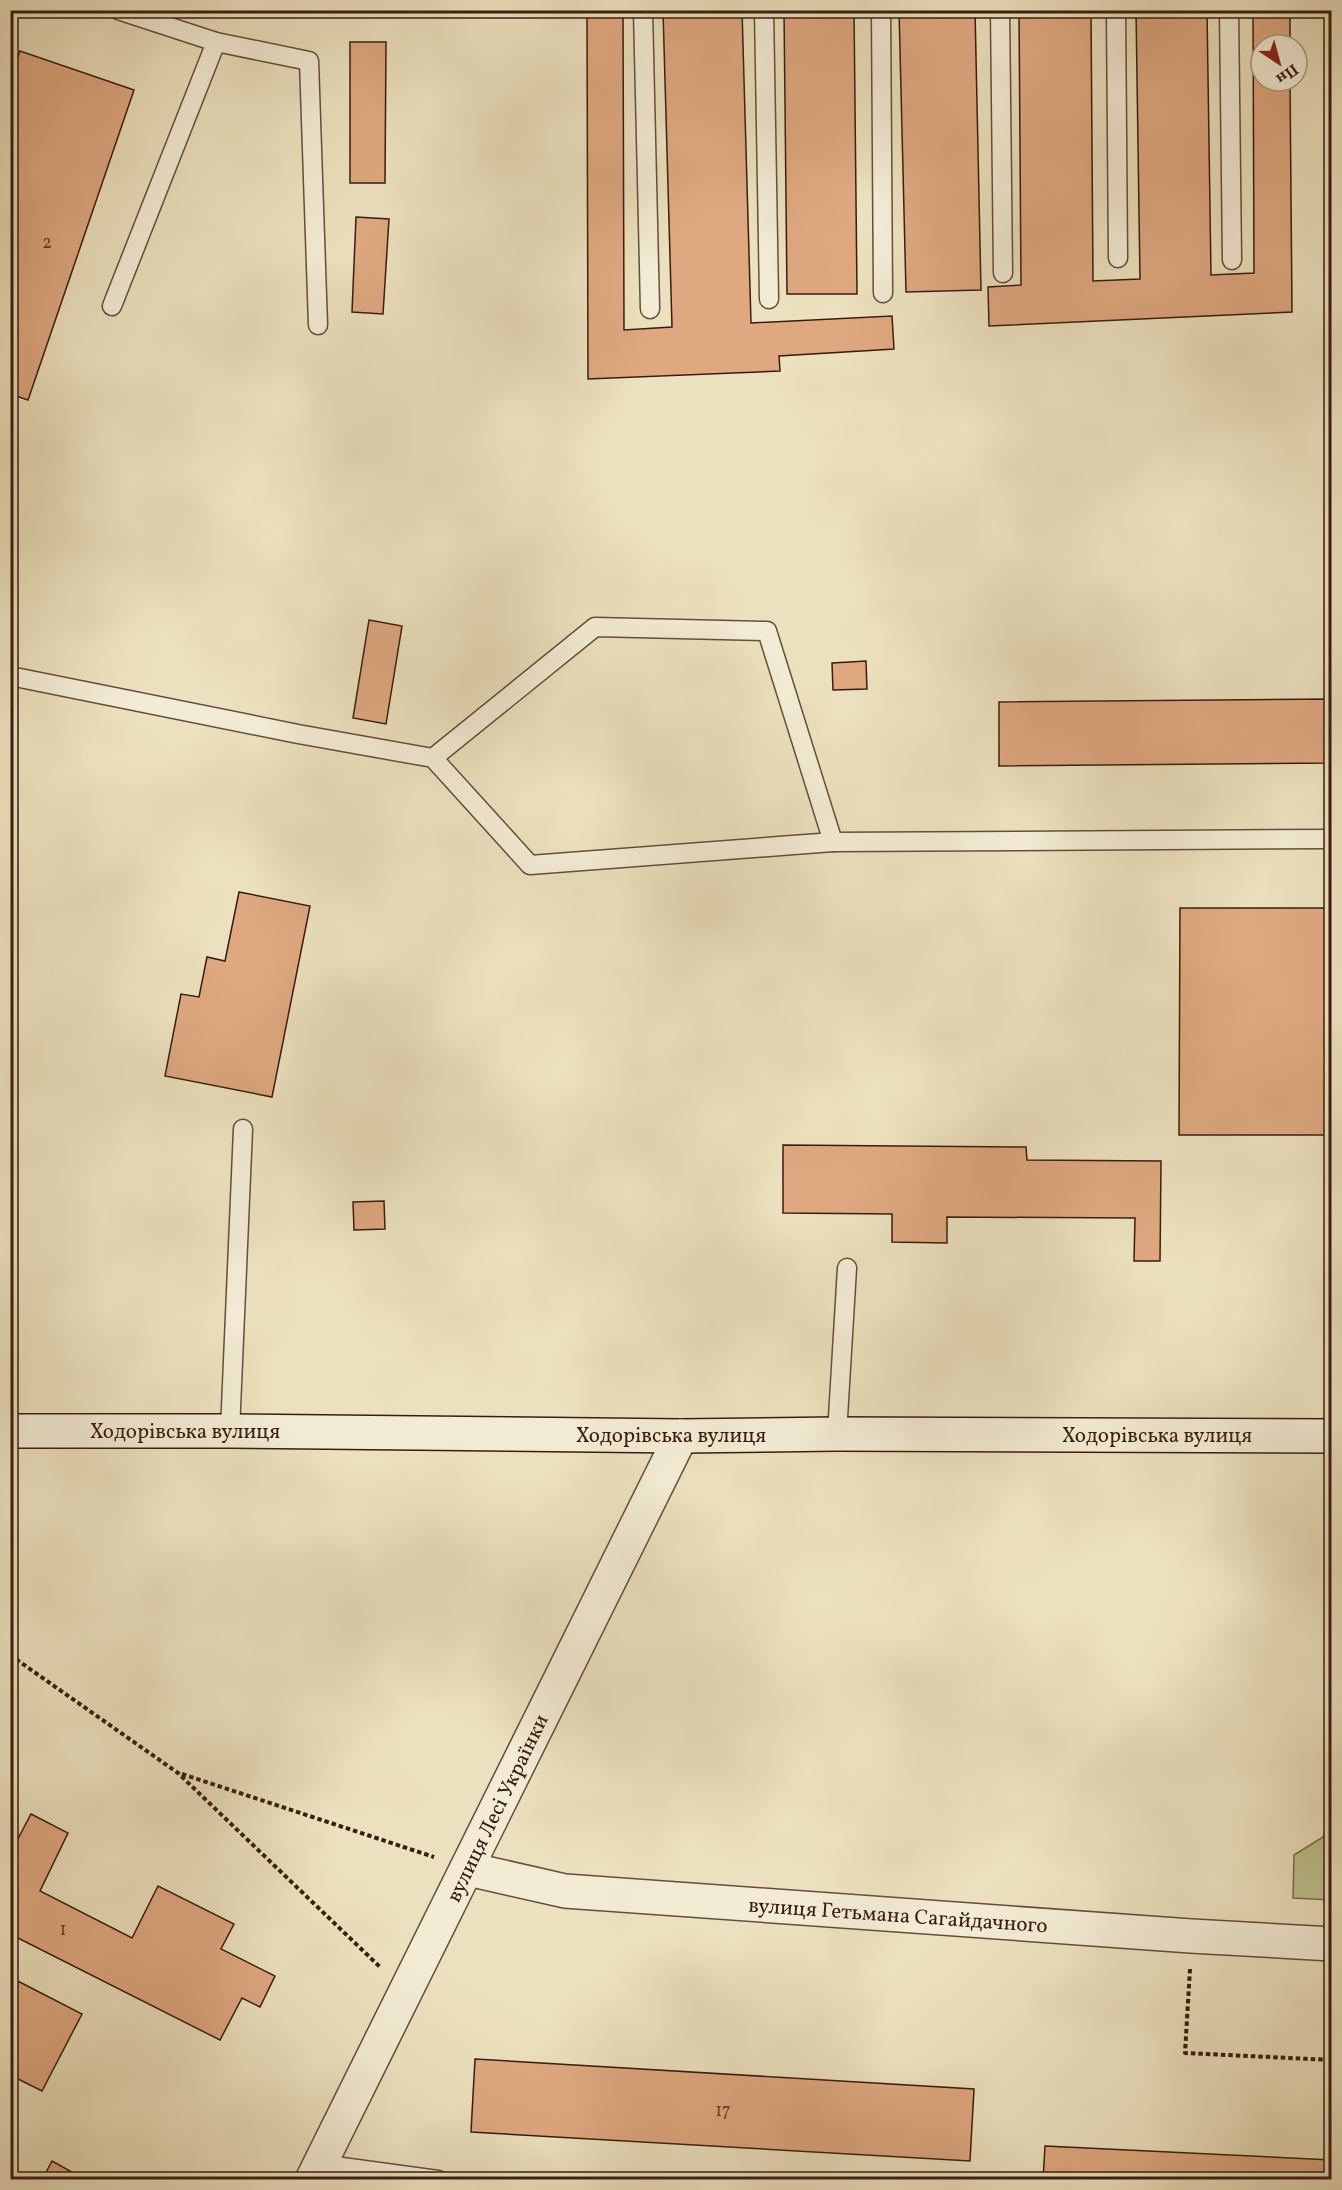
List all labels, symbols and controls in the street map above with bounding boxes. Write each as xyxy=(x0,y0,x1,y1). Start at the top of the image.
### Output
north arrow xyxy=(1249,33,1309,93)
text: Пн xyxy=(1271,58,1302,89)
house number: 2 xyxy=(42,231,52,256)
street label: Ходорівська вулиця xyxy=(90,1418,280,1447)
street label: Ходорівська вулиця xyxy=(576,1422,766,1451)
street label: Ходорівська вулиця xyxy=(1062,1422,1252,1451)
street label: вулиця Лесі Українки xyxy=(440,1710,557,1908)
street label: вулиця Гетьмана Сагайдачного xyxy=(747,1892,1049,1941)
house number: 1 xyxy=(60,1918,66,1943)
house number: 17 xyxy=(715,2099,731,2124)

